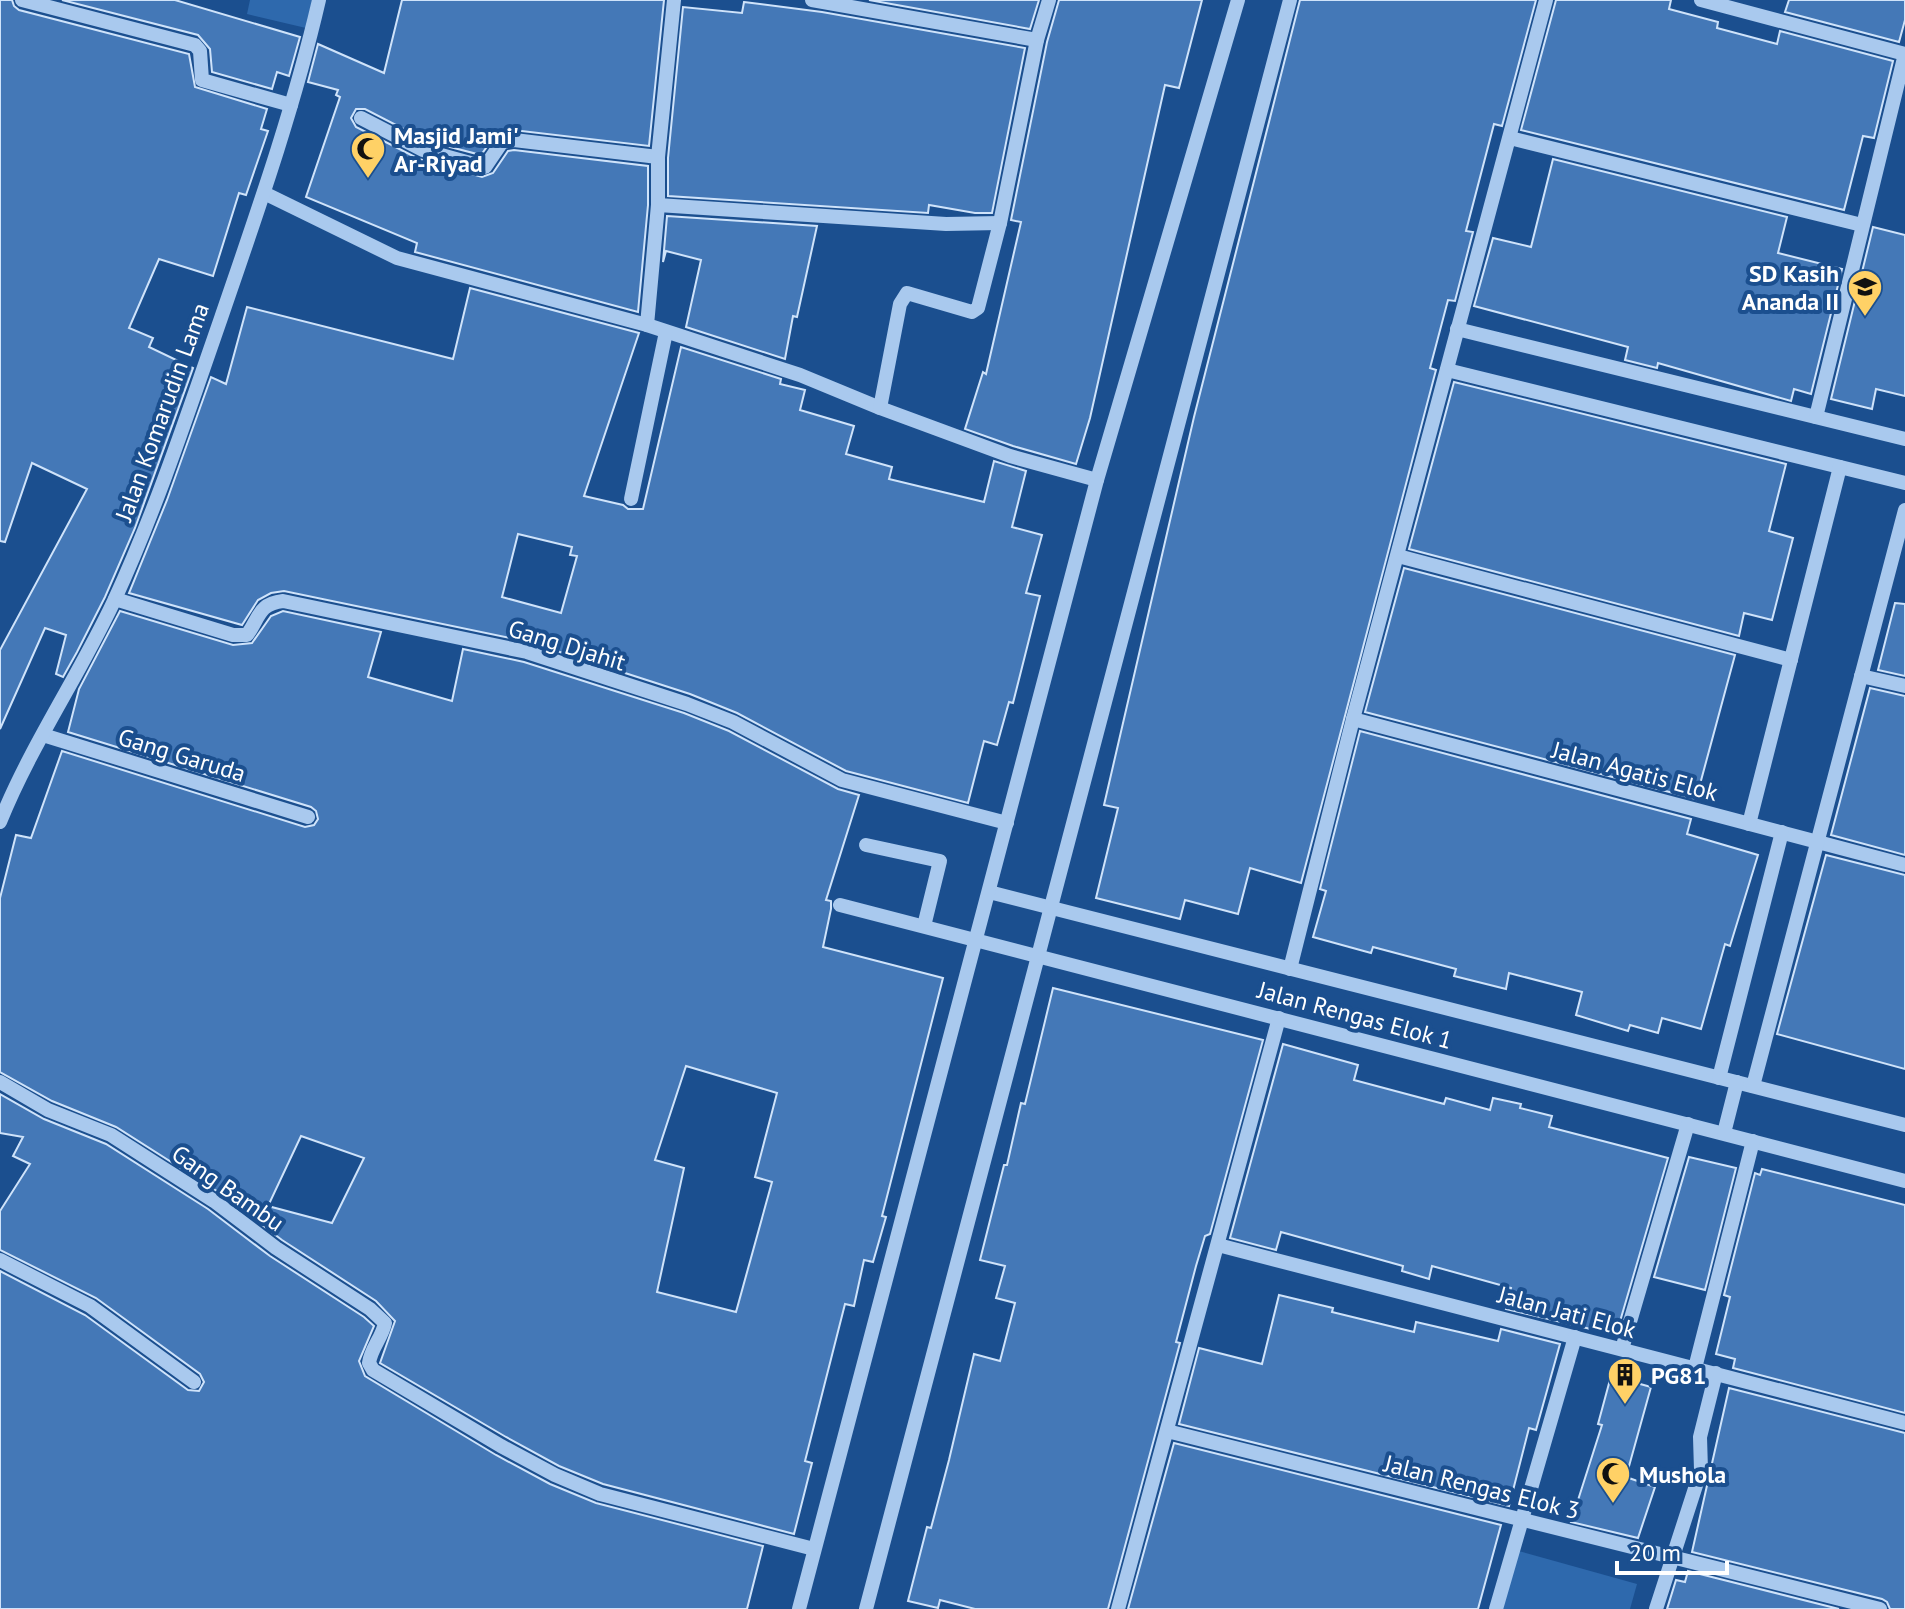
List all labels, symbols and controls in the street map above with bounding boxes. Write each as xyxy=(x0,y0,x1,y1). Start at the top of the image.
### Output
place label: Masjid Jami' Ar-Riyad xyxy=(394,120,519,179)
mosque icon: Masjid Jami' Ar-Riyad xyxy=(349,130,387,180)
place label: SD Kasih Ananda II xyxy=(1742,258,1839,317)
school or university icon: SD Kasih Ananda II xyxy=(1846,268,1884,318)
street label: Jalan Komarudin Lama xyxy=(108,299,216,526)
street label: Gang Djahit xyxy=(505,613,629,677)
street label: Gang Garuda xyxy=(115,721,249,789)
street label: Jalan Agatis Elok xyxy=(1548,734,1722,808)
street label: Jalan Rengas Elok 1 xyxy=(1253,974,1456,1056)
street label: Gang Bambu xyxy=(166,1138,290,1238)
street label: Jalan Jati Elok xyxy=(1494,1278,1640,1345)
building icon: PG81 xyxy=(1606,1356,1644,1406)
place label: PG81 xyxy=(1651,1360,1706,1391)
street label: Jalan Rengas Elok 3 xyxy=(1380,1448,1583,1526)
mosque icon: Mushola xyxy=(1594,1455,1632,1505)
place label: Mushola xyxy=(1639,1459,1726,1490)
scale bar xyxy=(1617,1525,1727,1575)
text: 20 m xyxy=(1629,1537,1681,1568)

